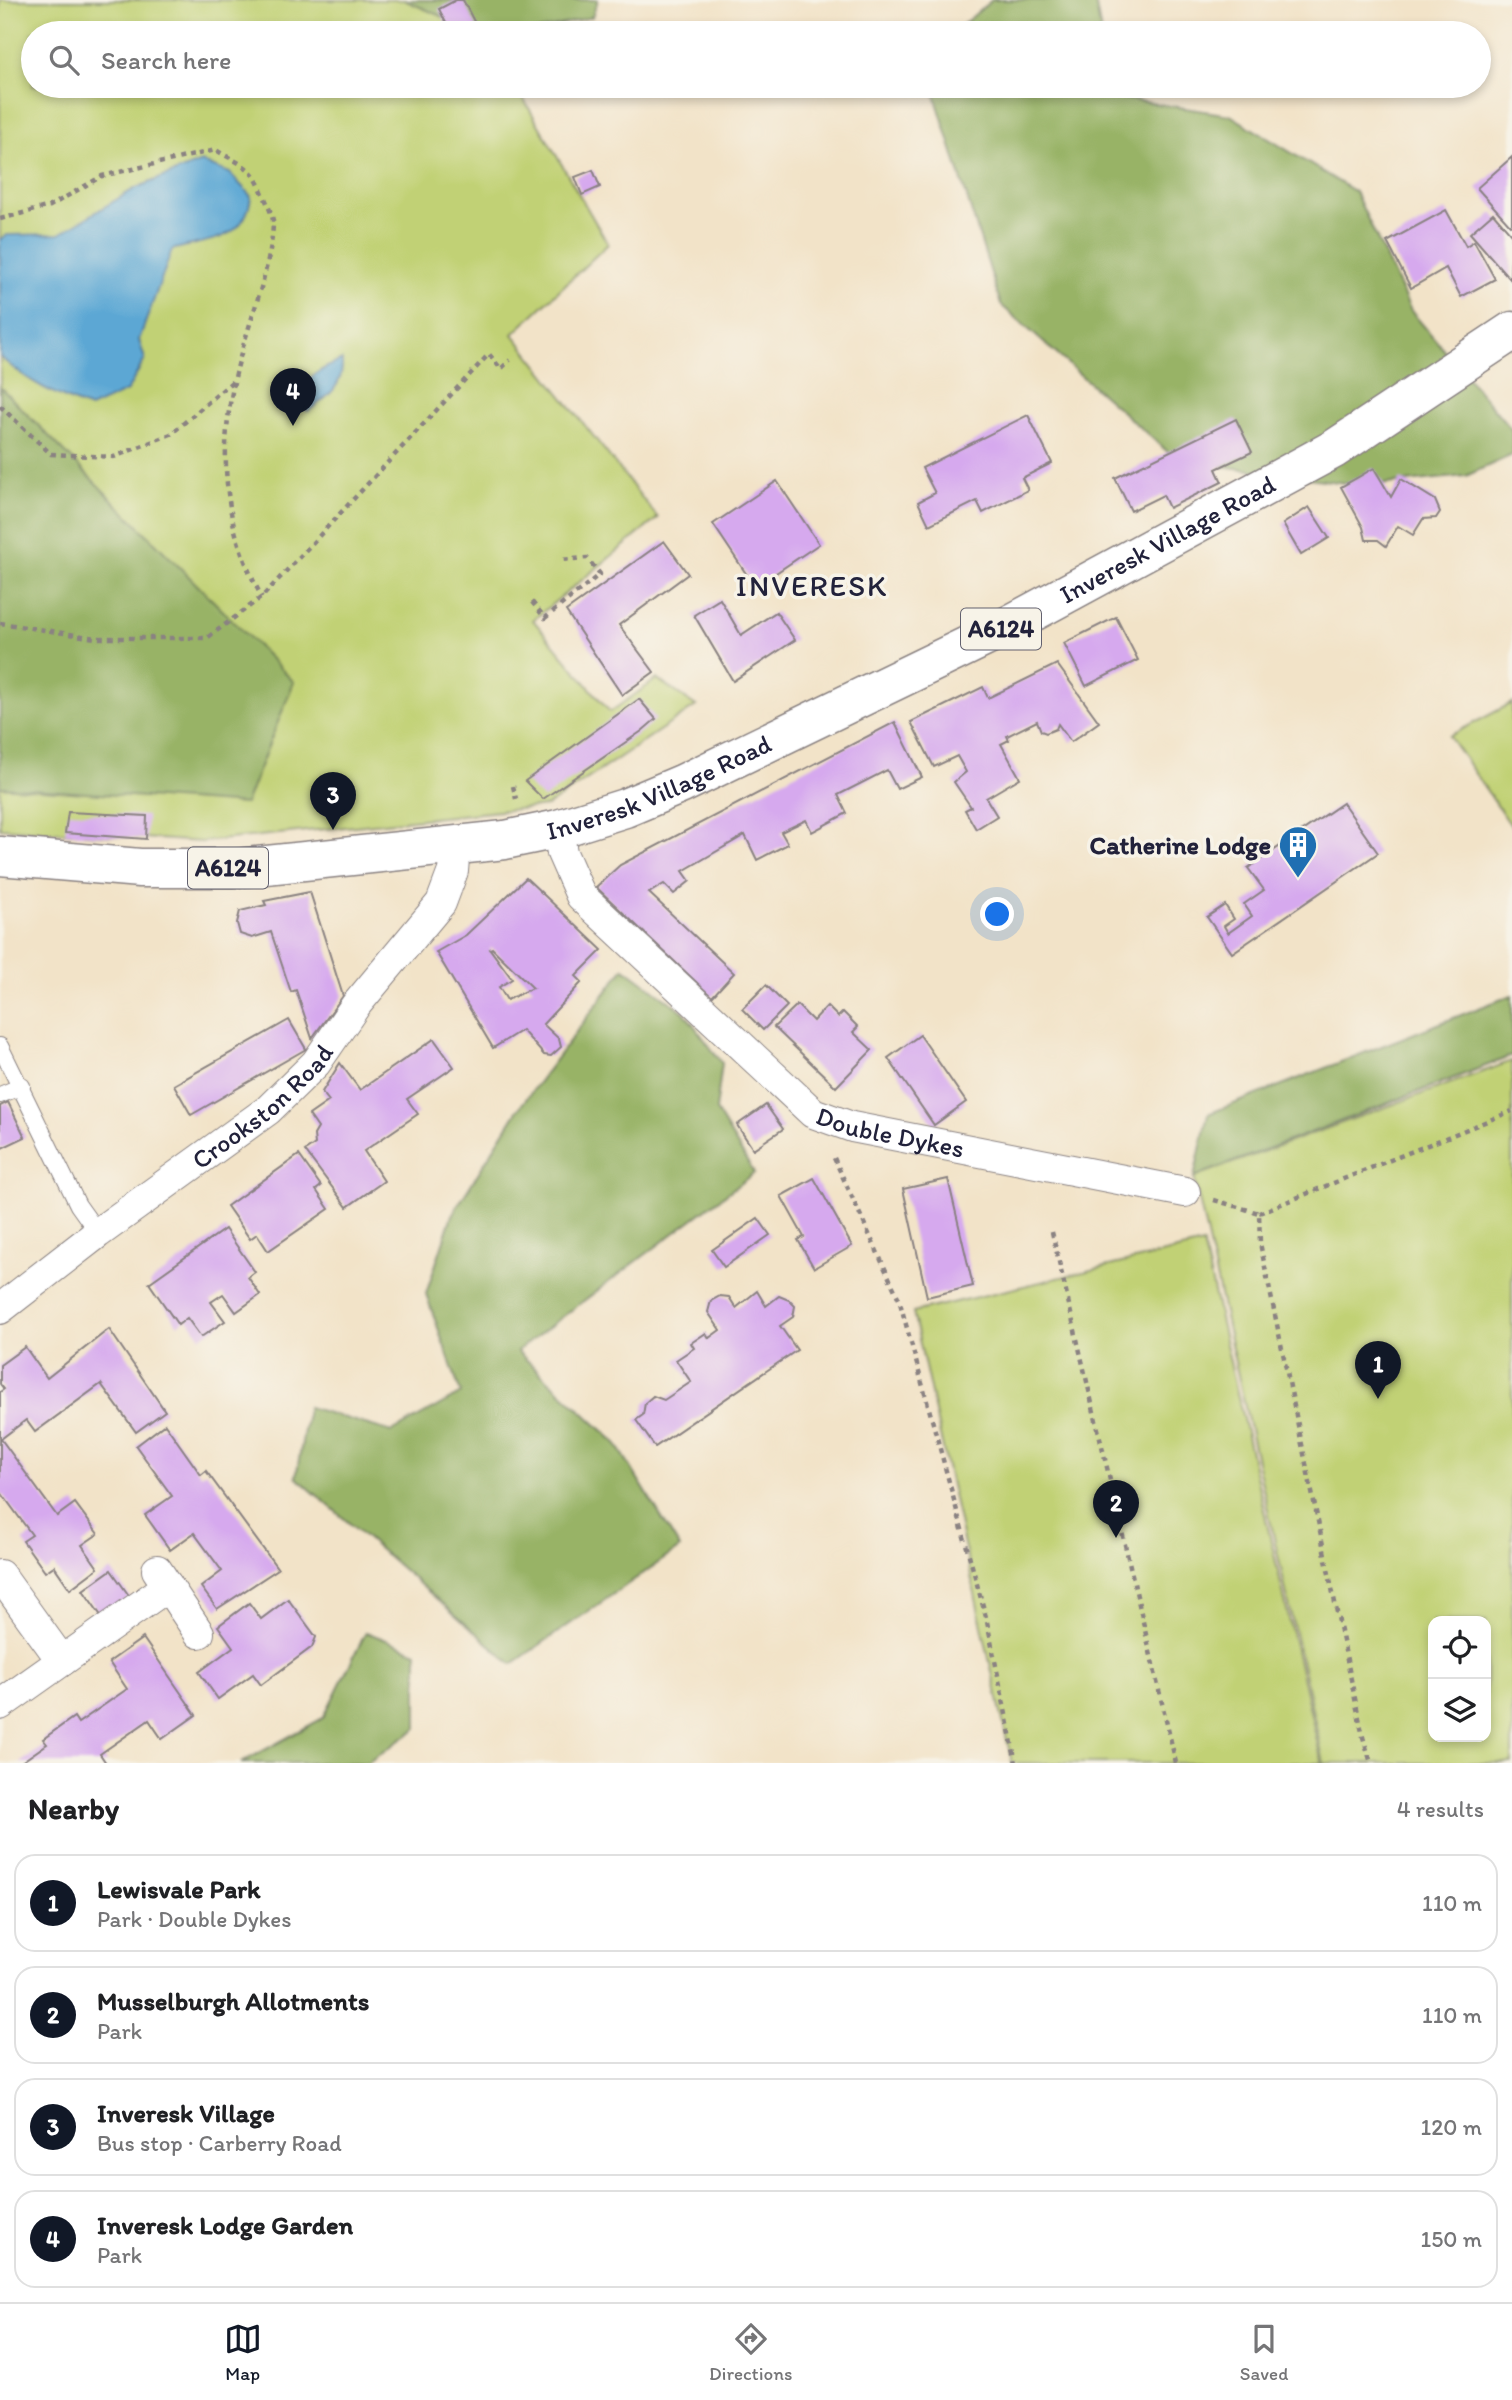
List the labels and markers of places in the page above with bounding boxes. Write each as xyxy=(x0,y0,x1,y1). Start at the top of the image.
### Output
pin: 4 xyxy=(270,368,316,426)
pin: 3 xyxy=(310,772,356,830)
building icon: Catherine Lodge xyxy=(1277,824,1319,879)
place label: Catherine Lodge xyxy=(1089,829,1271,861)
pin: 1 xyxy=(1355,1341,1401,1399)
pin: 2 xyxy=(1093,1480,1139,1538)

